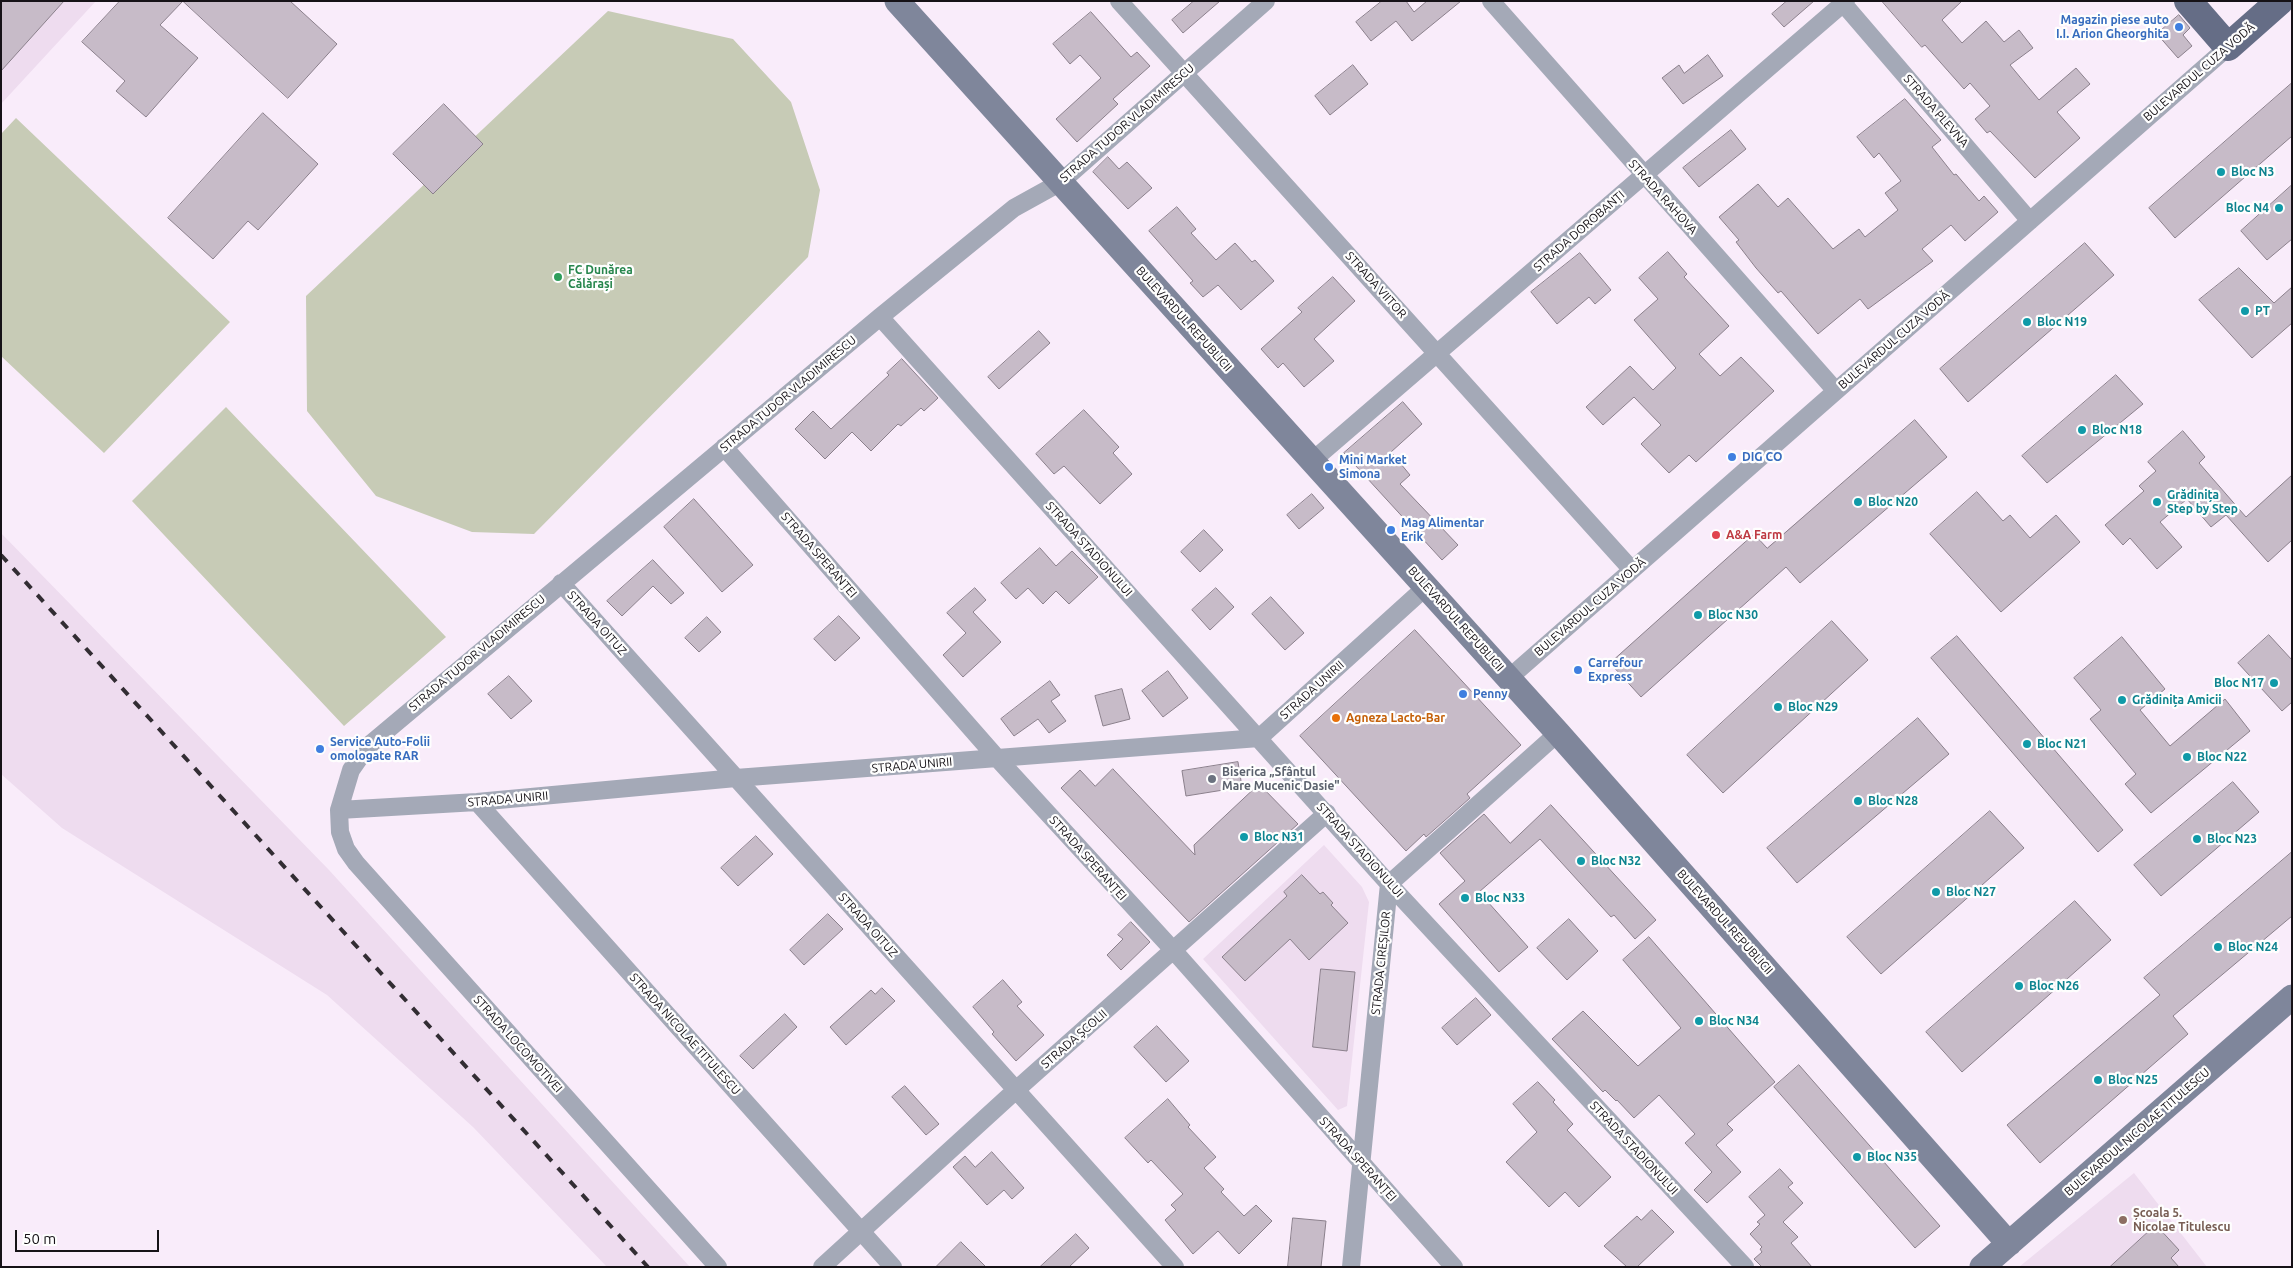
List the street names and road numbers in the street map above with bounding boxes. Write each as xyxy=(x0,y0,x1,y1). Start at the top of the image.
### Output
street label: BULEVARDUL CUZA VODĂ xyxy=(2140,20,2258,124)
street label: STRADA TUDOR VLADIMIRESCU xyxy=(1057,61,1197,185)
street label: STRADA PLEVNA xyxy=(1901,72,1971,150)
street label: STRADA RAHOVA xyxy=(1626,157,1700,237)
street label: STRADA DOROBANȚI xyxy=(1531,188,1627,274)
street label: STRADA VIITOR xyxy=(1342,249,1410,321)
street label: BULEVARDUL REPUBLICII xyxy=(1133,264,1235,374)
street label: BULEVARDUL CUZA VODĂ xyxy=(1835,288,1953,392)
street label: STRADA TUDOR VLADIMIRESCU xyxy=(717,333,859,455)
street label: STRADA STADIONULUI xyxy=(1043,499,1135,599)
street label: STRADA SPERANȚEI xyxy=(778,509,860,601)
street label: BULEVARDUL CUZA VODĂ xyxy=(1531,555,1649,659)
street label: BULEVARDUL REPUBLICII xyxy=(1405,564,1507,674)
street label: STRADA OITUZ xyxy=(564,588,630,658)
street label: STRADA TUDOR VLADIMIRESCU xyxy=(406,592,548,714)
street label: STRADA UNIRII xyxy=(1277,658,1347,722)
street label: STRADA UNIRII xyxy=(871,754,953,776)
street label: STRADA UNIRII xyxy=(467,788,549,810)
street label: STRADA STADIONULUI xyxy=(1314,800,1406,900)
street label: STRADA SPERANȚEI xyxy=(1046,813,1130,903)
street label: BULEVARDUL REPUBLICII xyxy=(1674,867,1776,977)
street label: STRADA OITUZ xyxy=(835,890,901,960)
street label: STRADA CIREȘILOR xyxy=(1368,911,1394,1015)
street label: STRADA NICOLAE TITULESCU xyxy=(627,970,743,1098)
street label: STRADA LOCOMOTIVEI xyxy=(471,992,565,1096)
street label: STRADA ȘCOLII xyxy=(1038,1006,1110,1072)
street label: BULEVARDUL NICOLAE TITULESCU xyxy=(2061,1065,2213,1199)
street label: STRADA STADIONULUI xyxy=(1587,1098,1681,1198)
street label: STRADA SPERANȚEI xyxy=(1316,1114,1400,1204)

